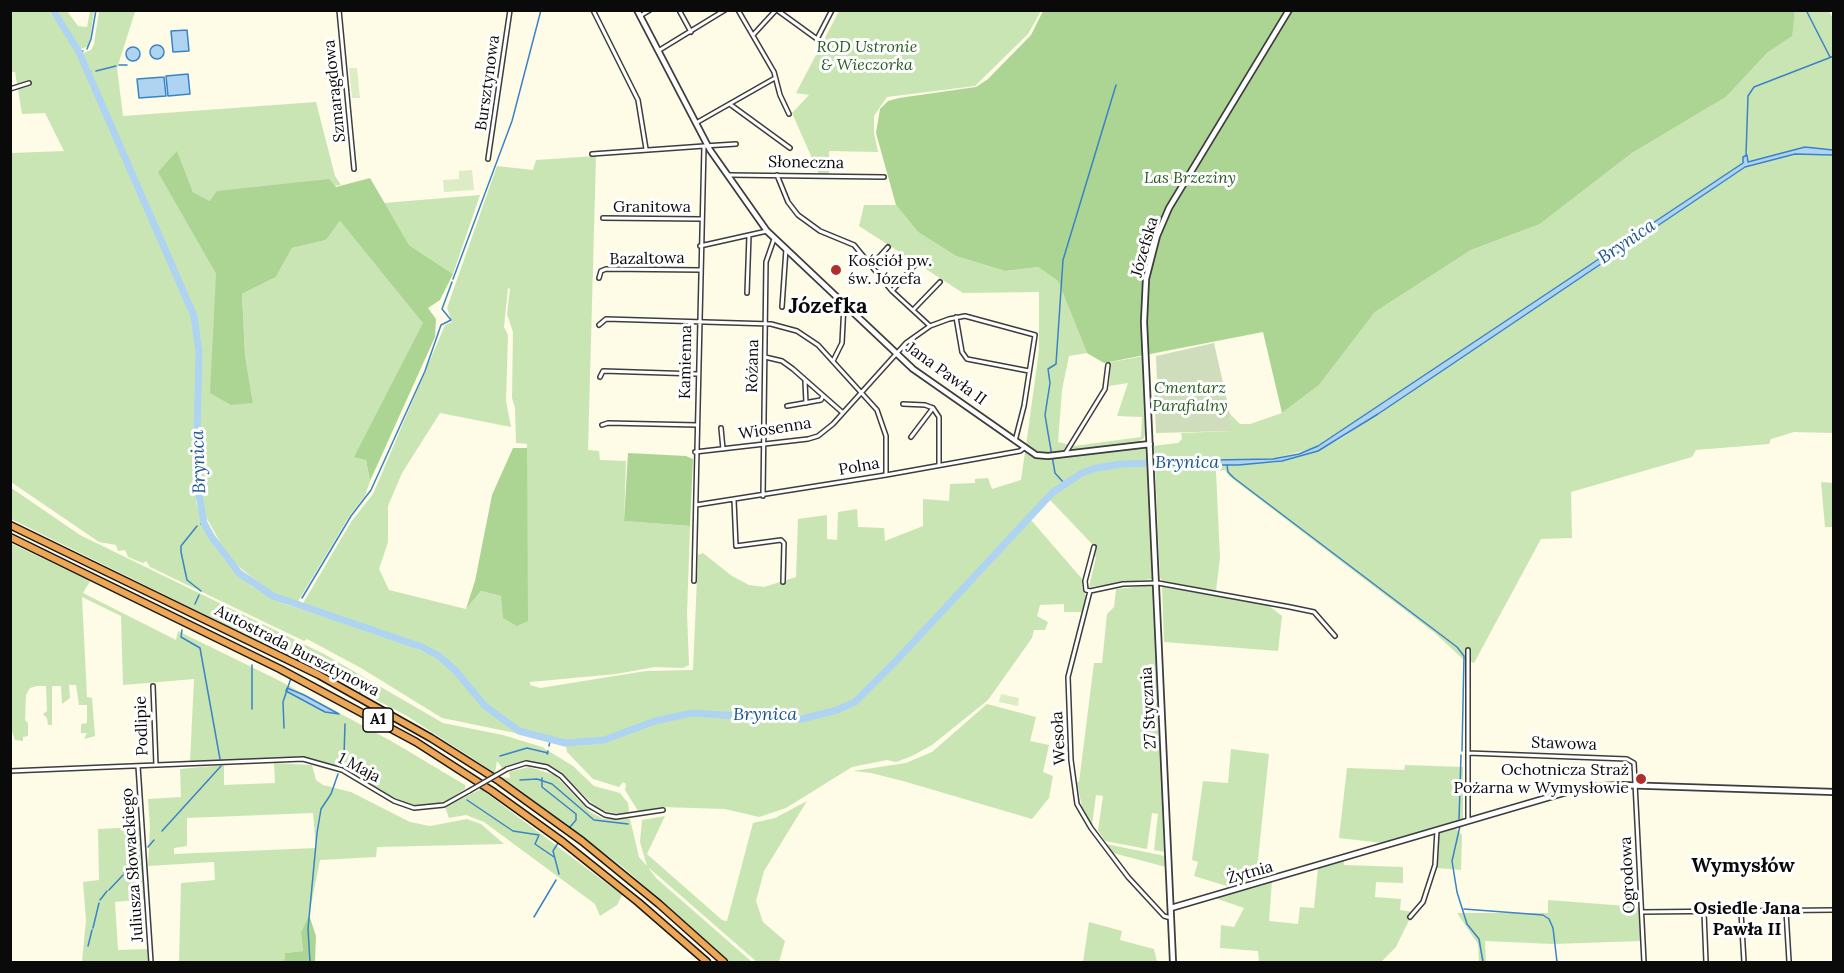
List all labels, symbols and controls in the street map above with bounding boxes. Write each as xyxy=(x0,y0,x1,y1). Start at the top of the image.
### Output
street label: Bursztynowa xyxy=(472,34,504,132)
park label: ROD Ustronie & Wieczorka xyxy=(817,37,917,75)
street label: Szmaragdowa xyxy=(320,39,350,143)
street label: Słoneczna xyxy=(768,153,844,173)
park label: Las Brzeziny xyxy=(1144,168,1236,188)
street label: Granitowa xyxy=(613,197,691,217)
street label: Józefska xyxy=(1127,215,1163,279)
water label: Brynica xyxy=(1594,215,1660,269)
street label: Bazaltowa xyxy=(609,249,685,269)
place label: Kościół pw. św. Józefa xyxy=(848,251,932,289)
marker: Kościół pw. św. Józefa xyxy=(829,263,843,277)
district label: Józefka xyxy=(789,294,867,320)
street label: Kamienna xyxy=(676,325,696,399)
street label: Jana Pawła II xyxy=(902,338,990,410)
street label: Różana xyxy=(743,339,763,393)
park label: Cmentarz Parafialny xyxy=(1152,378,1228,416)
street label: Wiosenna xyxy=(737,414,813,444)
water label: Brynica xyxy=(187,430,211,494)
water label: Brynica xyxy=(1155,452,1219,474)
street label: Polna xyxy=(837,454,881,480)
street label: Autostrada Bursztynowa xyxy=(211,601,383,701)
street label: 27 Stycznia xyxy=(1137,666,1161,750)
street label: Podlipie xyxy=(131,696,153,756)
water label: Brynica xyxy=(733,704,797,726)
road number: A1 xyxy=(363,708,393,732)
street label: Wesoła xyxy=(1048,711,1070,765)
street label: Stawowa xyxy=(1531,733,1597,755)
street label: 1 Maja xyxy=(334,749,384,787)
place label: Ochotnicza Straż Pożarna w Wymysłowie xyxy=(1453,760,1629,798)
marker: Ochotnicza Straż Pożarna w Wymysłowie xyxy=(1634,772,1648,786)
street label: Juliusza Słowackiego xyxy=(118,787,148,943)
street label: Ogrodowa xyxy=(1616,836,1640,914)
district label: Wymysłów xyxy=(1691,854,1795,878)
street label: Żytnia xyxy=(1225,857,1275,889)
district label: Osiedle Jana Pawła II xyxy=(1694,898,1800,940)

